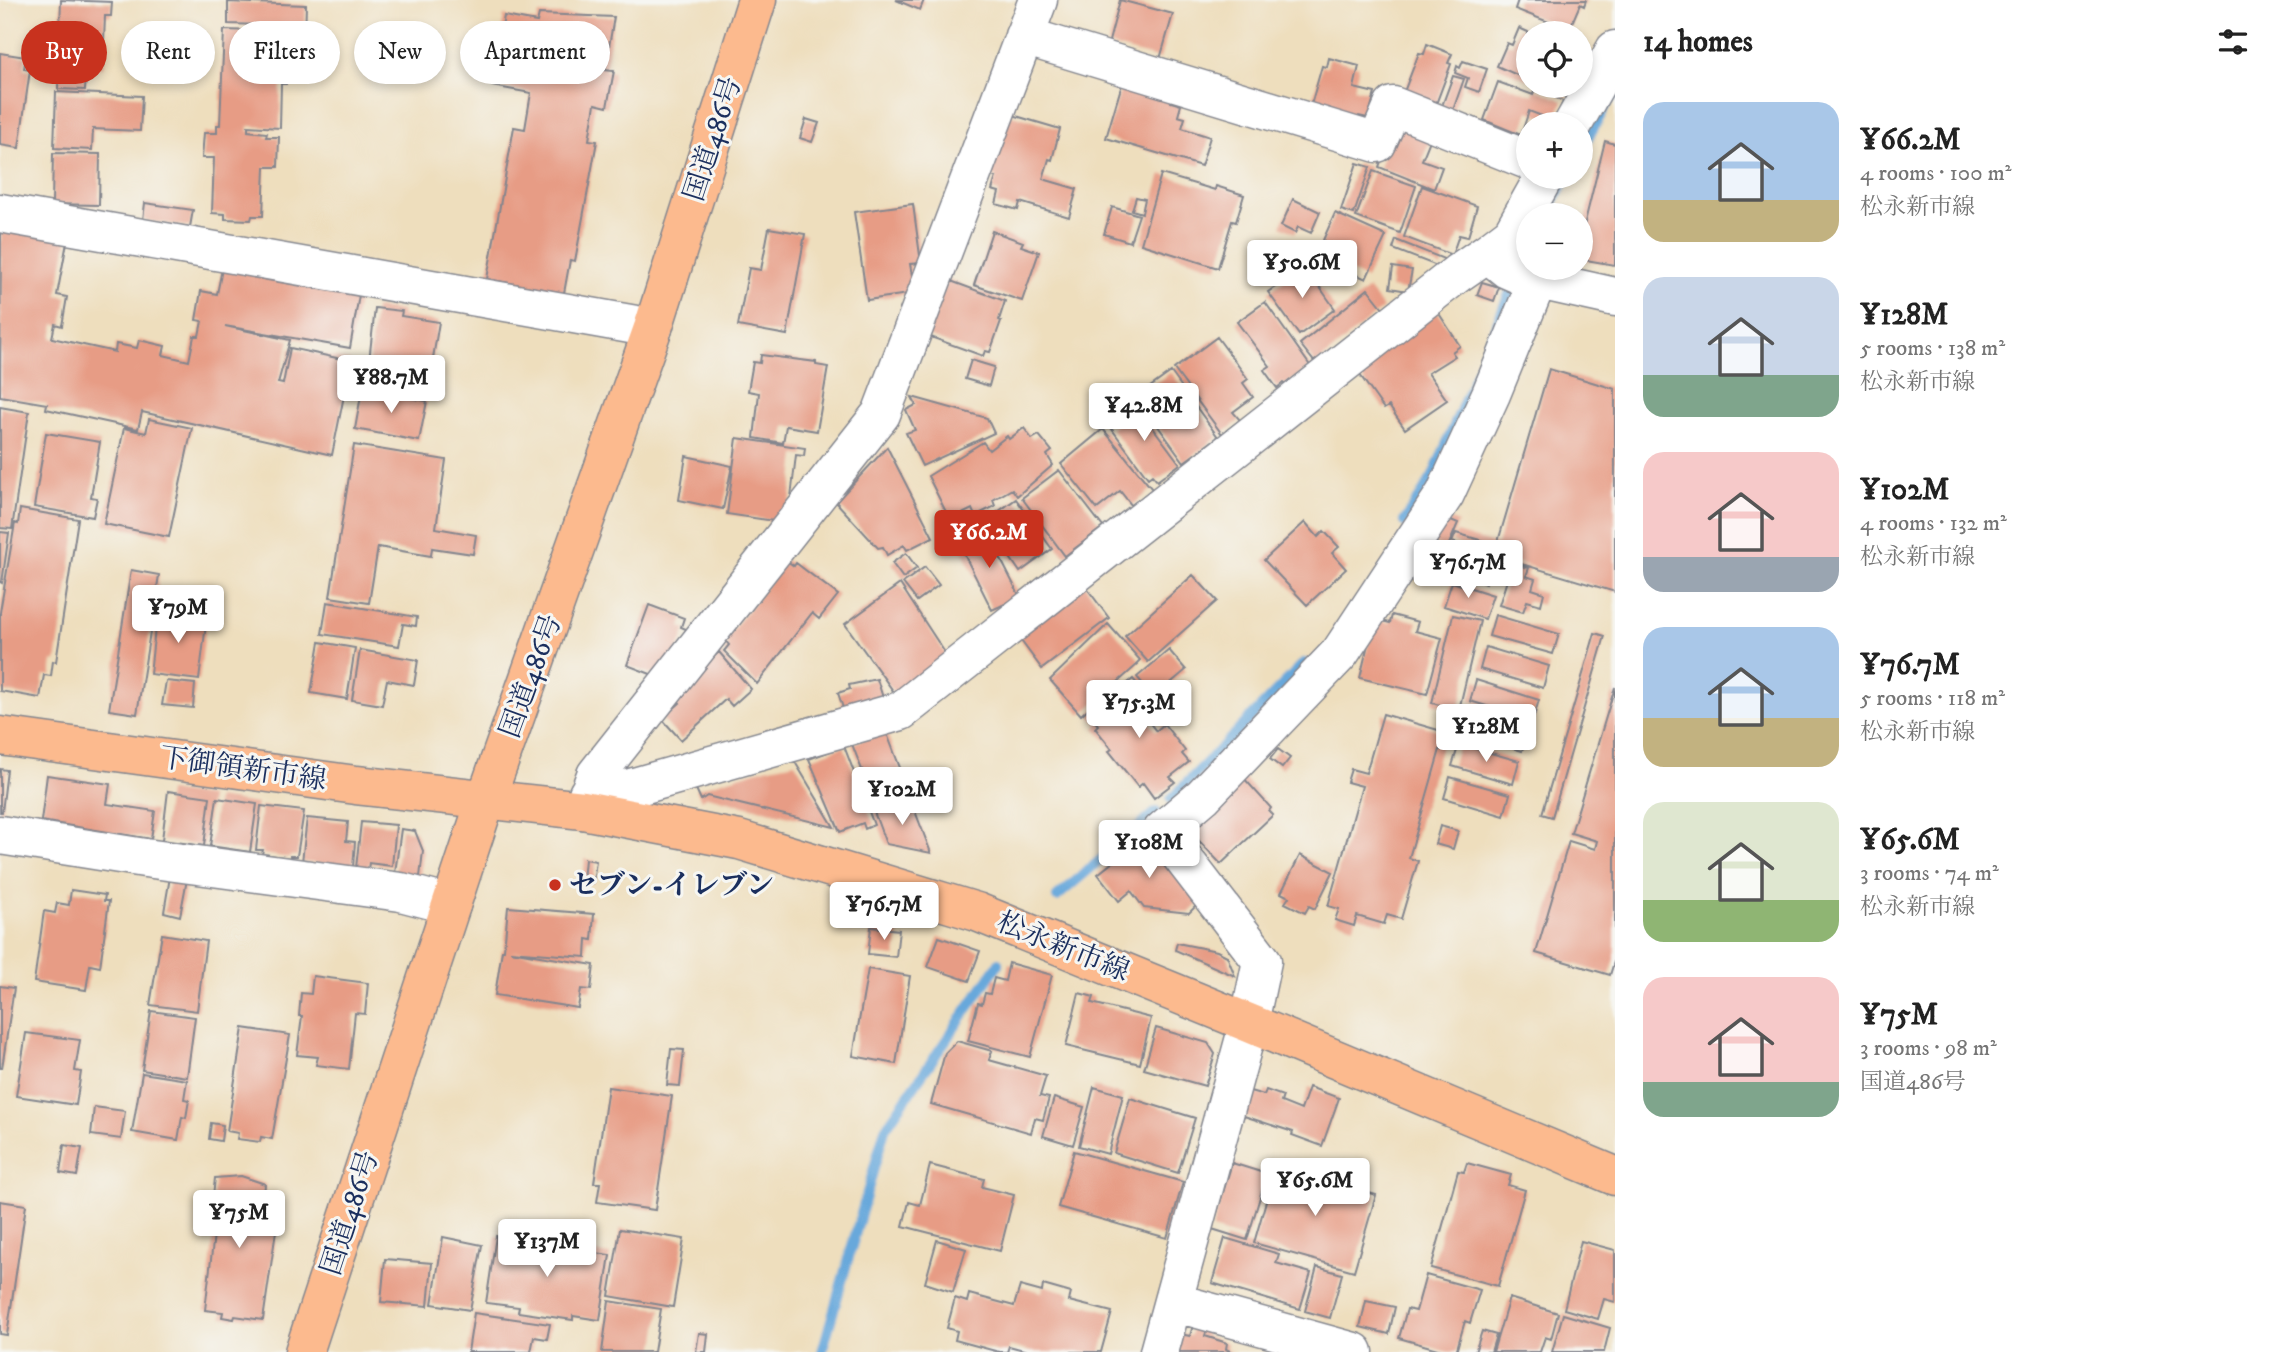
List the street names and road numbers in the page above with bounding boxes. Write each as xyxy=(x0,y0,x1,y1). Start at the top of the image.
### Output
street label: 国道486号 xyxy=(676,72,750,206)
street label: 国道486号 xyxy=(493,610,569,742)
street label: 下御領新市線 xyxy=(157,740,329,798)
street label: 松永新市線 xyxy=(992,905,1134,989)
street label: 国道486号 xyxy=(313,1146,387,1280)

